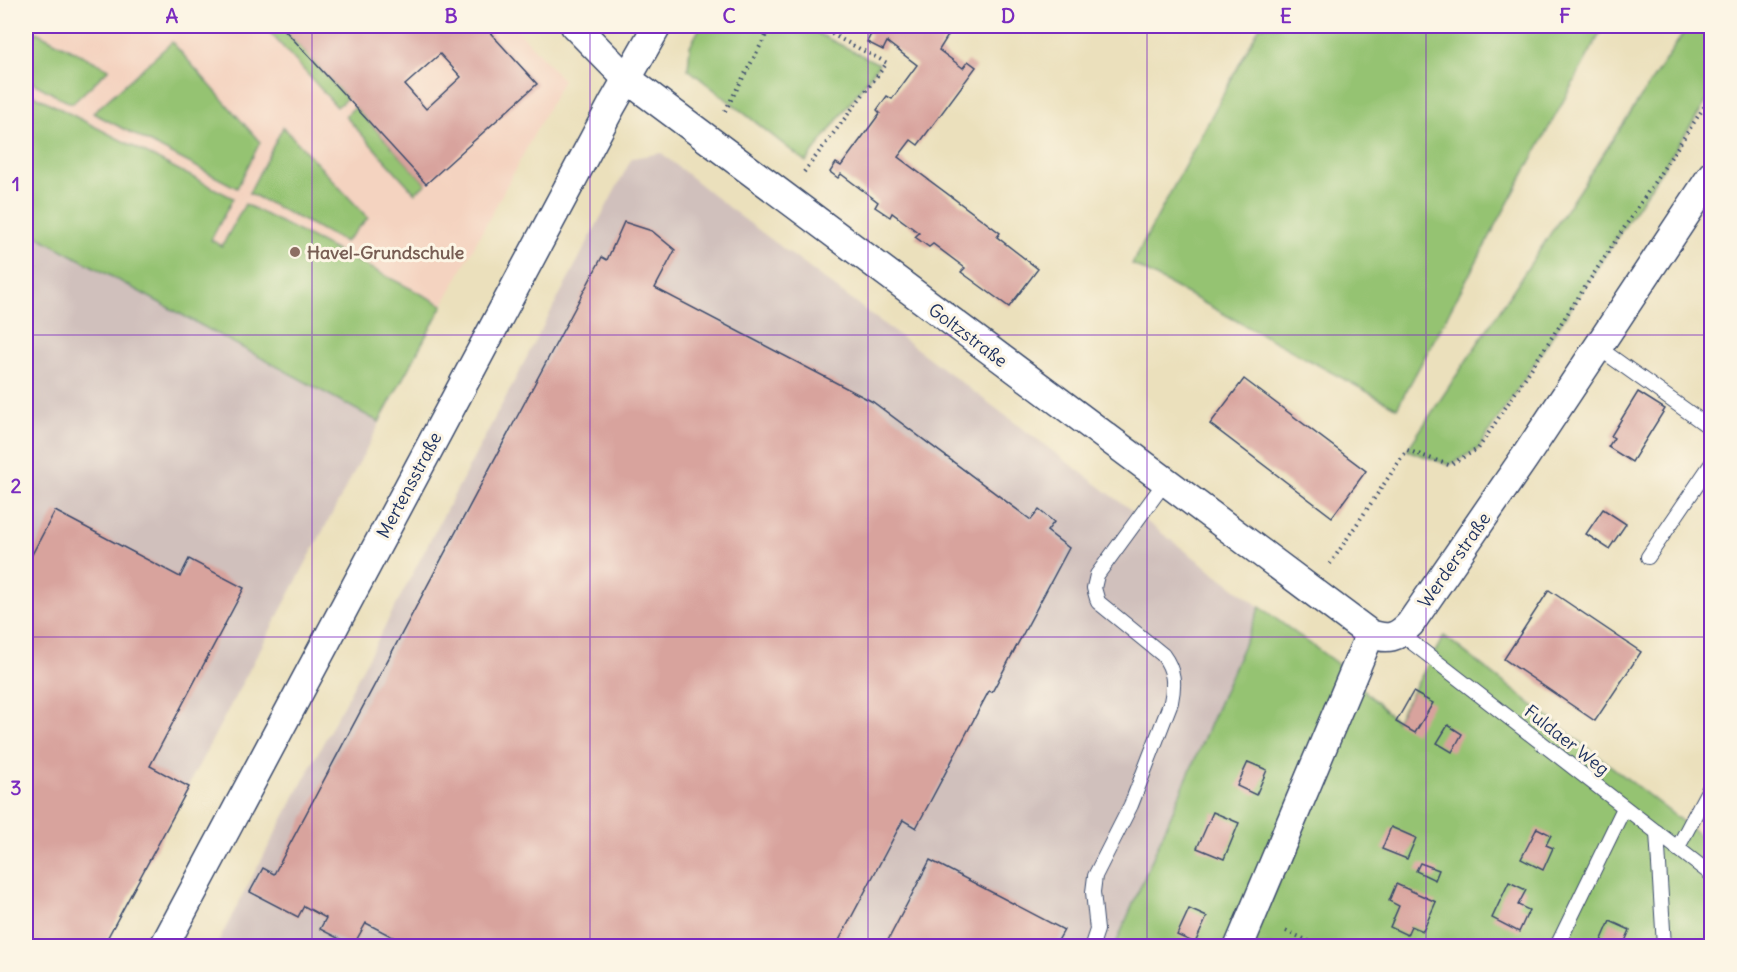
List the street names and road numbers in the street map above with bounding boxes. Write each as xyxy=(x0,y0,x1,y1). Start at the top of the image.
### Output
street label: Goltzstraße xyxy=(924,298,1012,372)
street label: Mertensstraße xyxy=(371,428,447,542)
street label: Werderstraße xyxy=(1413,508,1495,612)
street label: Fuldaer Weg xyxy=(1520,700,1614,780)

